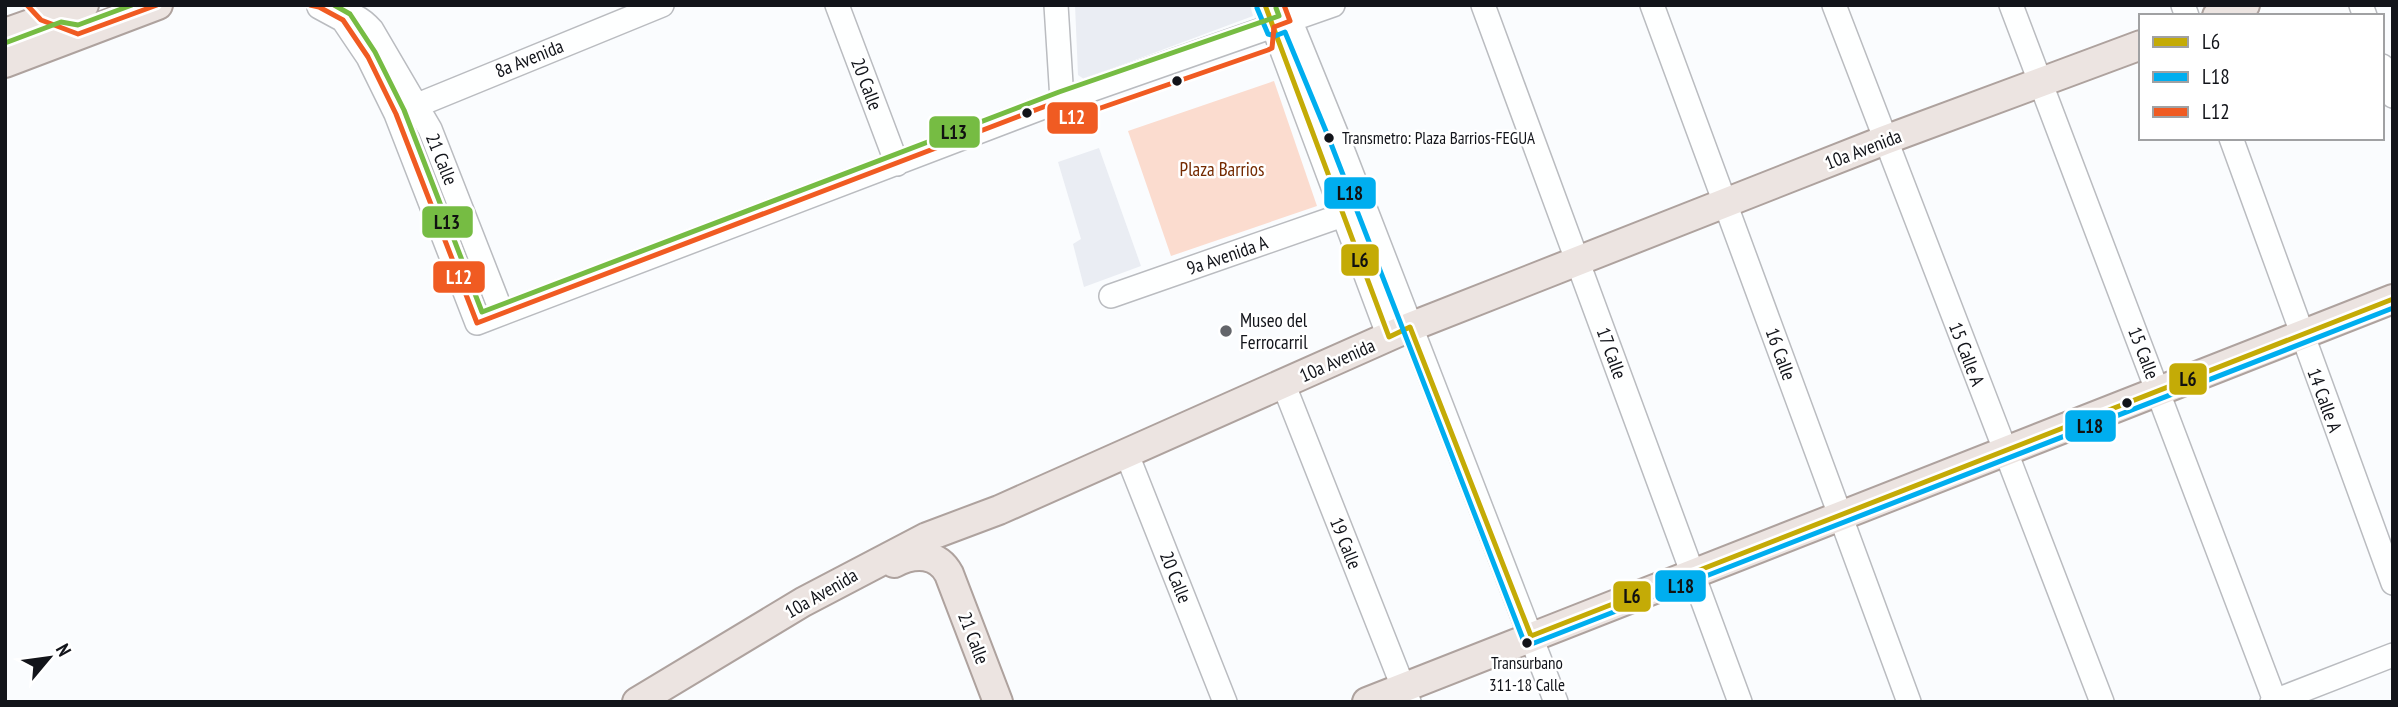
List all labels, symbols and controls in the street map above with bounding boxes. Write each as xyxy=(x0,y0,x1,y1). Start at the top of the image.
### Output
legend xyxy=(2139,14,2384,140)
text: L6 xyxy=(2202,28,2220,55)
street label: 8a Avenida xyxy=(491,33,567,83)
street label: 20 Calle xyxy=(846,55,888,114)
text: L18 xyxy=(2202,63,2230,90)
unlabelled marker xyxy=(1170,74,1184,88)
text: L12 xyxy=(2202,98,2230,125)
line badge: L12 xyxy=(1046,101,1099,135)
text: L12 xyxy=(1059,105,1085,129)
unlabelled marker xyxy=(1020,106,1034,120)
line badge: L13 xyxy=(928,115,981,149)
text: L13 xyxy=(941,120,967,144)
street label: 10a Avenida xyxy=(1821,123,1905,175)
place label: Transmetro: Plaza Barrios-FEGUA xyxy=(1342,127,1535,149)
street label: 21 Calle xyxy=(421,130,463,189)
marker: Transmetro: Plaza Barrios-FEGUA xyxy=(1322,131,1336,145)
park label: Plaza Barrios xyxy=(1180,157,1264,181)
line badge: L18 xyxy=(1323,176,1377,210)
text: L18 xyxy=(1337,181,1363,205)
line badge: L13 xyxy=(421,205,474,239)
text: L13 xyxy=(434,210,460,234)
street label: 9a Avenida A xyxy=(1183,230,1271,280)
line badge: L6 xyxy=(1340,243,1380,277)
text: L6 xyxy=(1351,248,1369,272)
line badge: L12 xyxy=(432,260,486,294)
text: L12 xyxy=(446,265,472,289)
place label: Museo del Ferrocarril xyxy=(1240,308,1308,354)
street label: 15 Calle A xyxy=(1944,319,1990,389)
marker: Museo del Ferrocarril xyxy=(1218,323,1234,339)
street label: 17 Calle xyxy=(1592,324,1632,382)
street label: 15 Calle xyxy=(2123,324,2165,383)
street label: 16 Calle xyxy=(1761,325,1802,384)
street label: 10a Avenida xyxy=(1296,333,1378,387)
line badge: L6 xyxy=(2168,362,2208,396)
street label: 14 Calle A xyxy=(2302,365,2348,435)
text: L6 xyxy=(2179,367,2197,391)
unlabelled marker xyxy=(2120,396,2134,410)
line badge: L18 xyxy=(2064,409,2117,443)
text: L18 xyxy=(2077,414,2103,438)
street label: 19 Calle xyxy=(1325,514,1367,573)
street label: 20 Calle xyxy=(1155,548,1197,607)
street label: 10a Avenida xyxy=(780,563,862,623)
line badge: L18 xyxy=(1654,569,1707,603)
text: L18 xyxy=(1668,574,1694,598)
line badge: L6 xyxy=(1612,580,1652,613)
text: L6 xyxy=(1623,584,1641,608)
street label: 21 Calle xyxy=(953,609,995,668)
north arrow xyxy=(14,623,84,693)
marker: Transurbano 311-18 Calle xyxy=(1520,636,1534,650)
text: N xyxy=(51,639,77,660)
place label: Transurbano 311-18 Calle xyxy=(1489,652,1565,696)

